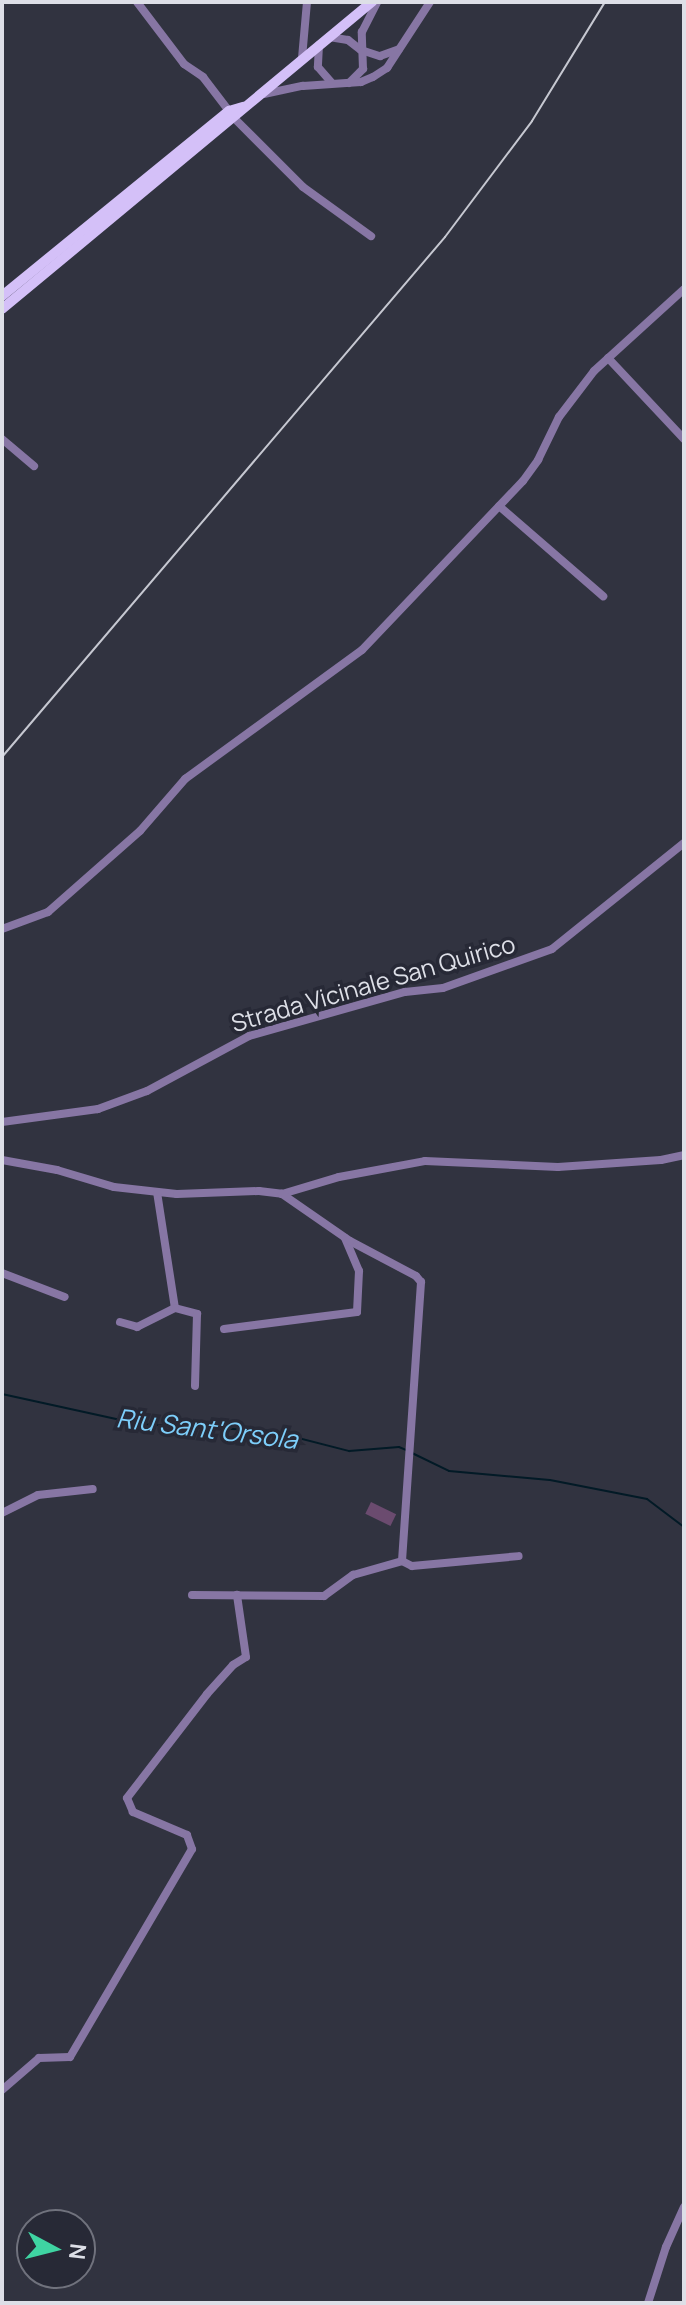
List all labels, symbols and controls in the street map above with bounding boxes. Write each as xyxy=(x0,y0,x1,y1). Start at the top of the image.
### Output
street label: Strada Vicinale San Quirico xyxy=(228,929,518,1037)
water label: Riu Sant'Orsola xyxy=(115,1402,299,1456)
north arrow xyxy=(16,2209,96,2289)
text: N xyxy=(62,2242,94,2261)

